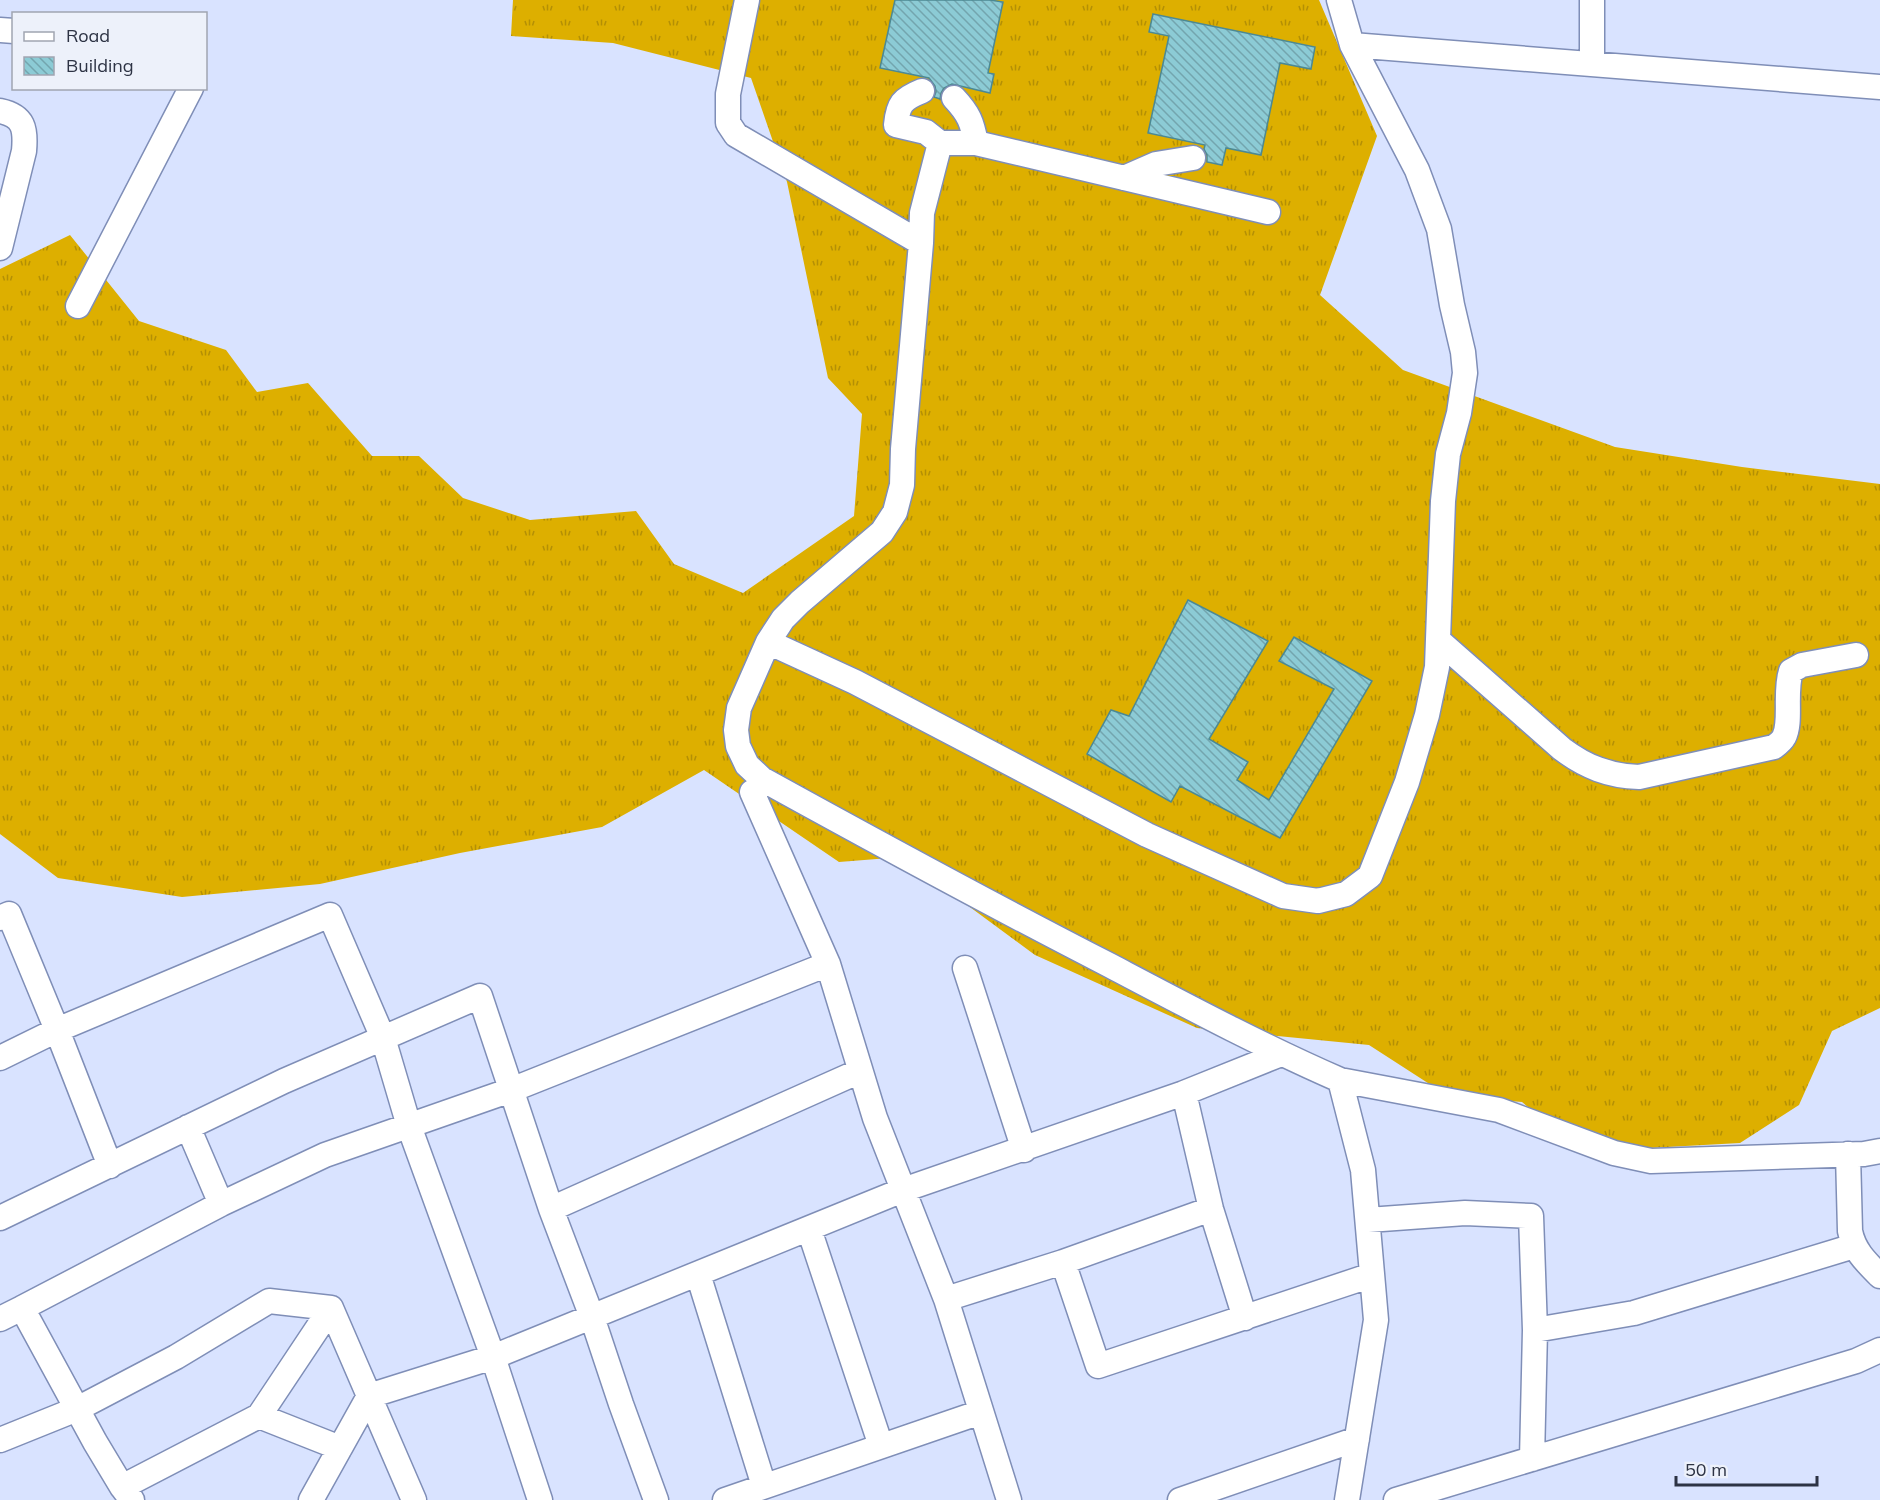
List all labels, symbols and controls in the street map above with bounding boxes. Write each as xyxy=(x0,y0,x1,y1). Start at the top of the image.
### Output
legend xyxy=(12,12,207,90)
text: Road xyxy=(66,24,110,47)
text: Building xyxy=(66,54,134,77)
scale bar xyxy=(1676,1449,1817,1487)
text: 50 m xyxy=(1685,1458,1727,1481)

